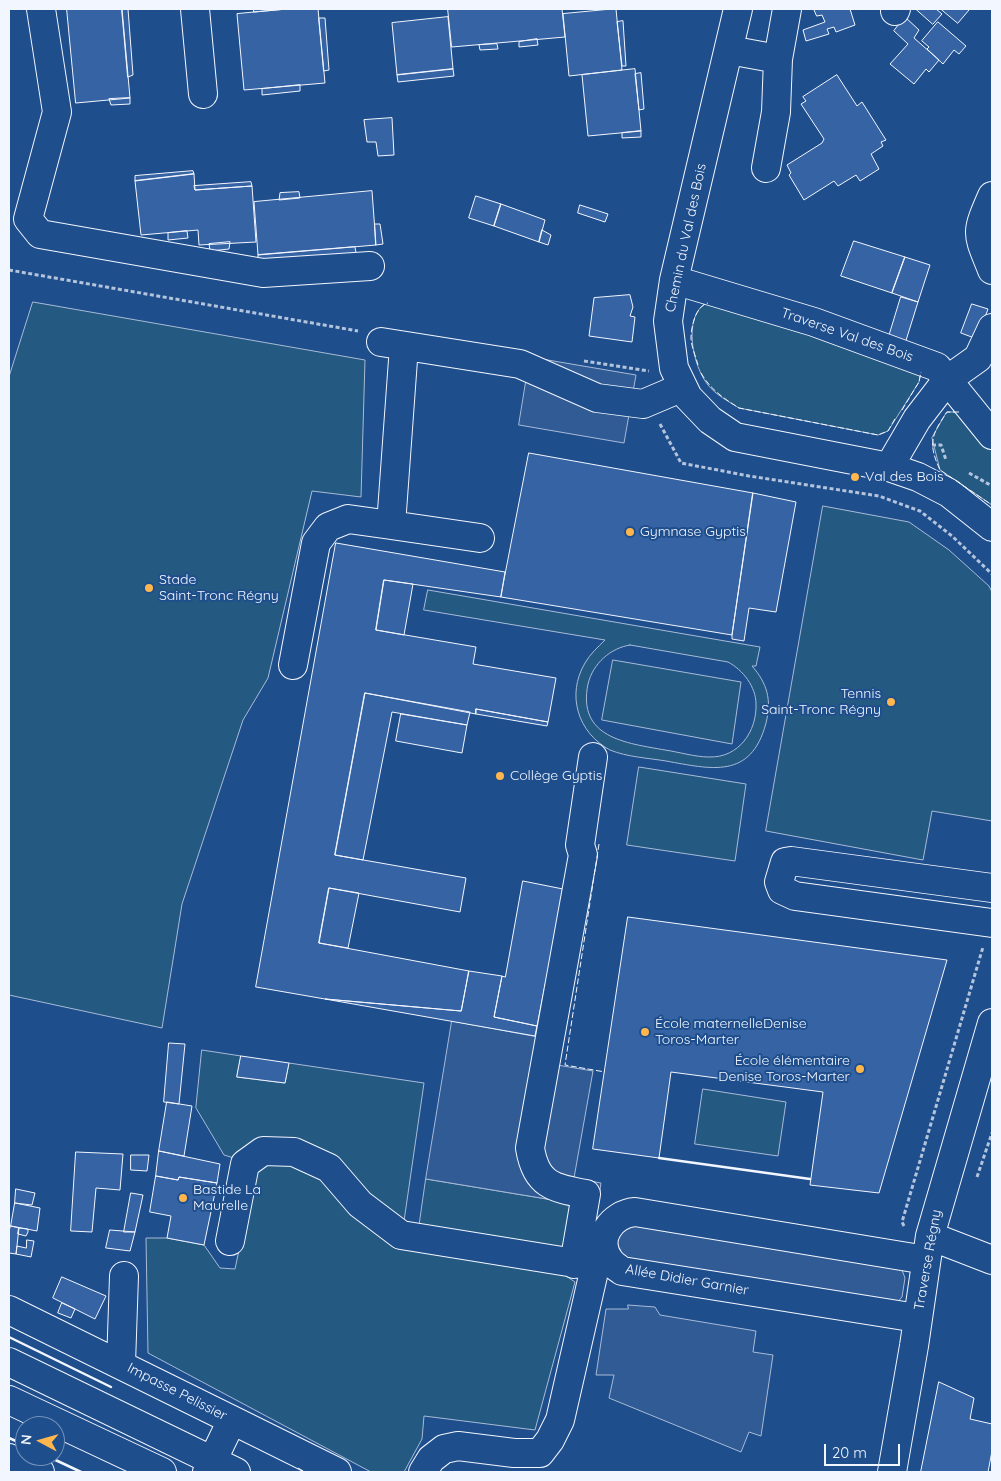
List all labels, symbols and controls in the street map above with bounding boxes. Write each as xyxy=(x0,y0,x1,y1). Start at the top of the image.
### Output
street label: Chemin du Val des Bois xyxy=(662,162,710,314)
street label: Traverse Val des Bois xyxy=(779,304,915,366)
place label: Val des Bois xyxy=(865,469,944,485)
marker: Val des Bois xyxy=(849,471,861,483)
place label: Gymnase Gyptis xyxy=(640,524,746,540)
marker: Gymnase Gyptis xyxy=(624,526,636,538)
place label: Stade Saint-Tronc Régny xyxy=(159,572,279,604)
marker: Stade Saint-Tronc Régny xyxy=(143,582,155,594)
place label: Tennis Saint-Tronc Régny xyxy=(761,686,881,719)
marker: Tennis Saint-Tronc Régny xyxy=(885,696,897,708)
place label: Collège Gyptis xyxy=(510,768,602,784)
marker: Collège Gyptis xyxy=(494,770,506,782)
place label: École maternelleDenise Toros-Marter xyxy=(655,1016,807,1048)
marker: École maternelleDenise Toros-Marter xyxy=(639,1026,651,1038)
place label: École élémentaire Denise Toros-Marter xyxy=(718,1053,850,1086)
marker: École élémentaire Denise Toros-Marter xyxy=(854,1063,866,1075)
place label: Bastide La Maurelle xyxy=(193,1182,261,1214)
marker: Bastide La Maurelle xyxy=(177,1192,189,1204)
street label: Traverse Régny xyxy=(911,1208,945,1312)
street label: Allée Didier Garnier xyxy=(624,1261,750,1299)
street label: Impasse Pelissier xyxy=(124,1360,230,1424)
north arrow xyxy=(15,1416,65,1466)
text: N xyxy=(17,1433,36,1446)
scale bar xyxy=(826,1434,902,1466)
text: 20 m xyxy=(832,1443,867,1462)

